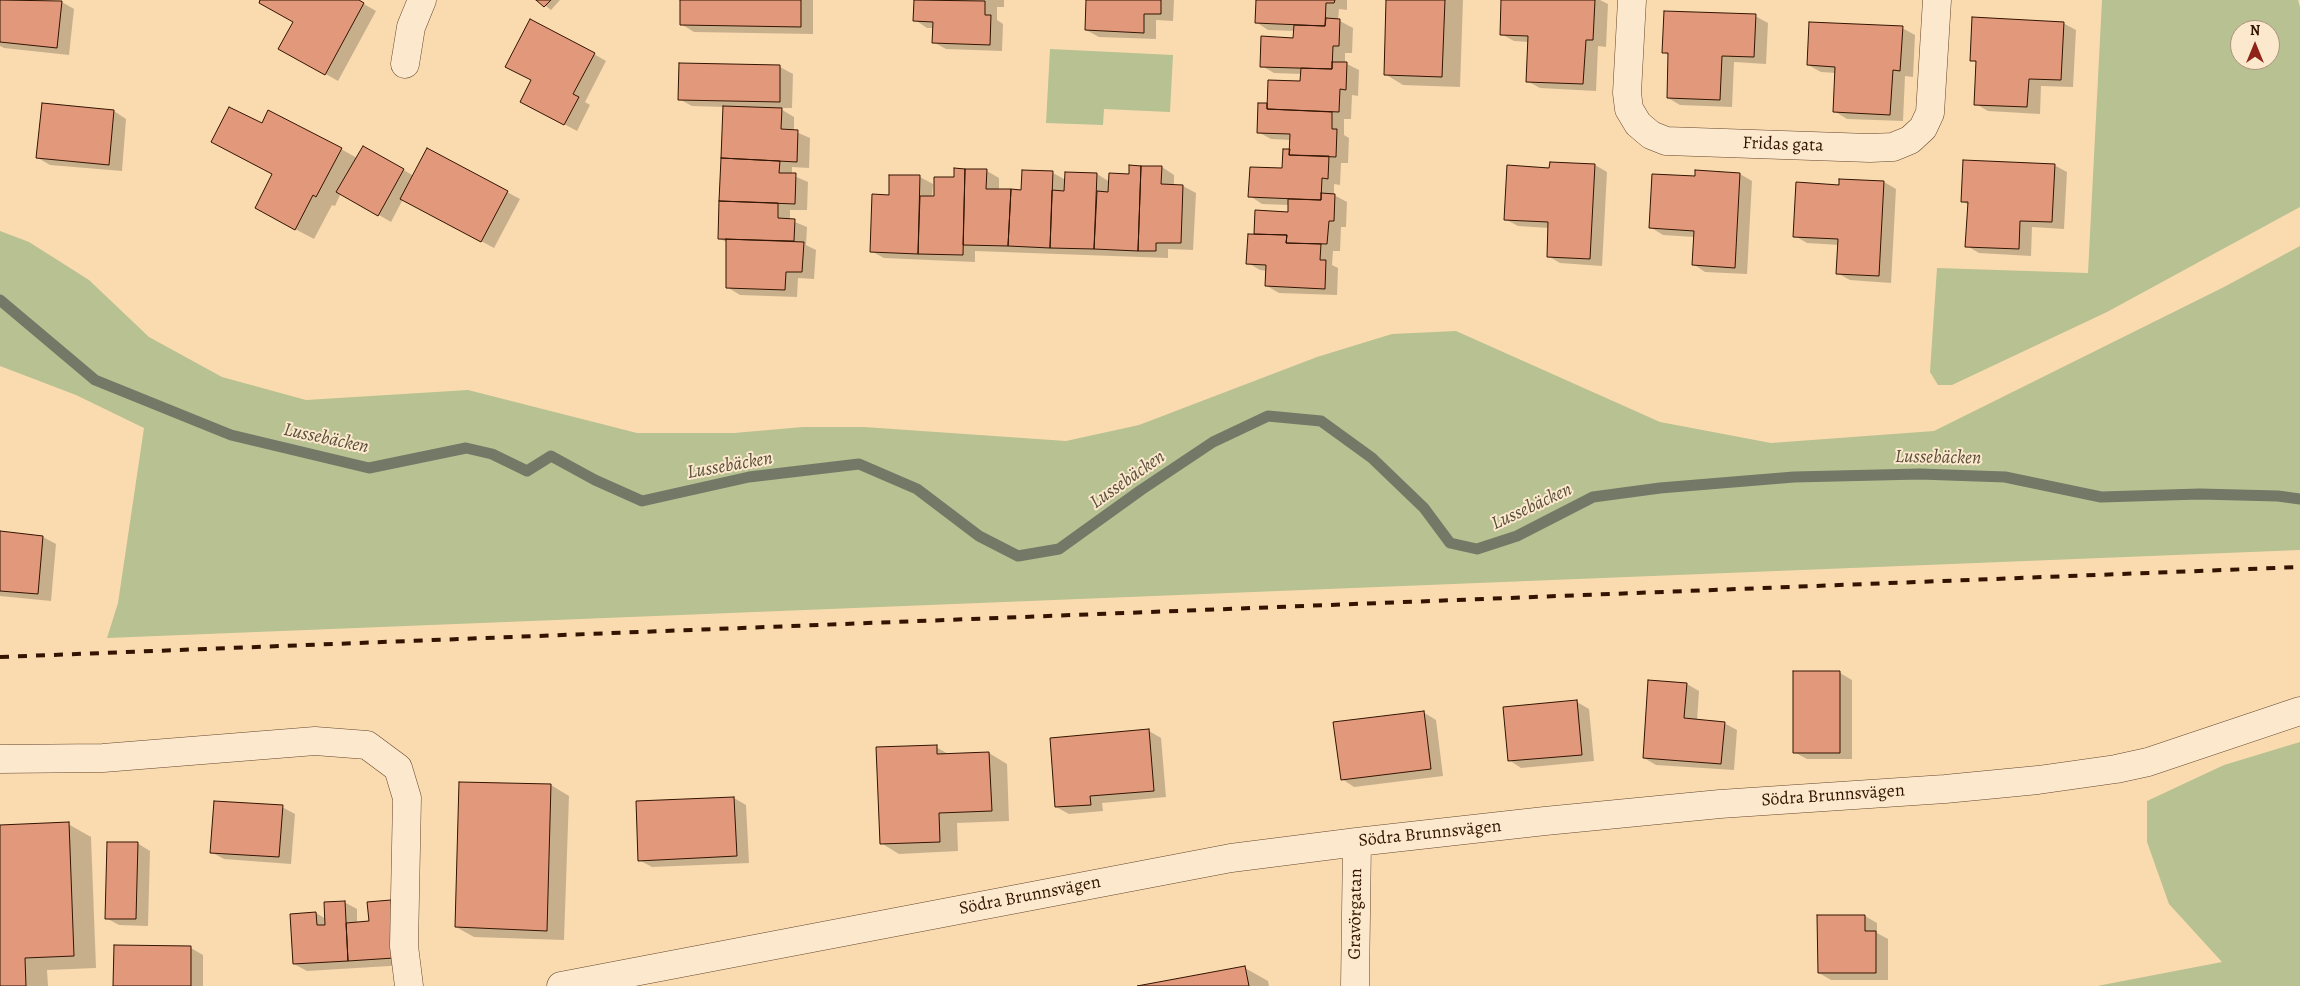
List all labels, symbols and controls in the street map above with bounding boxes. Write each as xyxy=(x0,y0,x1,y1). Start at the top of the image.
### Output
north arrow xyxy=(2230,20,2280,70)
text: N xyxy=(2250,21,2260,40)
street label: Fridas gata xyxy=(1742,133,1824,157)
water label: Lussebäcken xyxy=(281,419,371,459)
water label: Lussebäcken xyxy=(1086,446,1170,514)
water label: Lussebäcken xyxy=(1895,446,1981,470)
water label: Lussebäcken xyxy=(685,447,775,485)
water label: Lussebäcken xyxy=(1488,478,1576,536)
street label: Södra Brunnsvägen xyxy=(1761,780,1905,812)
street label: Södra Brunnsvägen xyxy=(1357,816,1503,852)
street label: Gravörgatan xyxy=(1344,868,1368,960)
street label: Södra Brunnsvägen xyxy=(957,872,1103,920)

